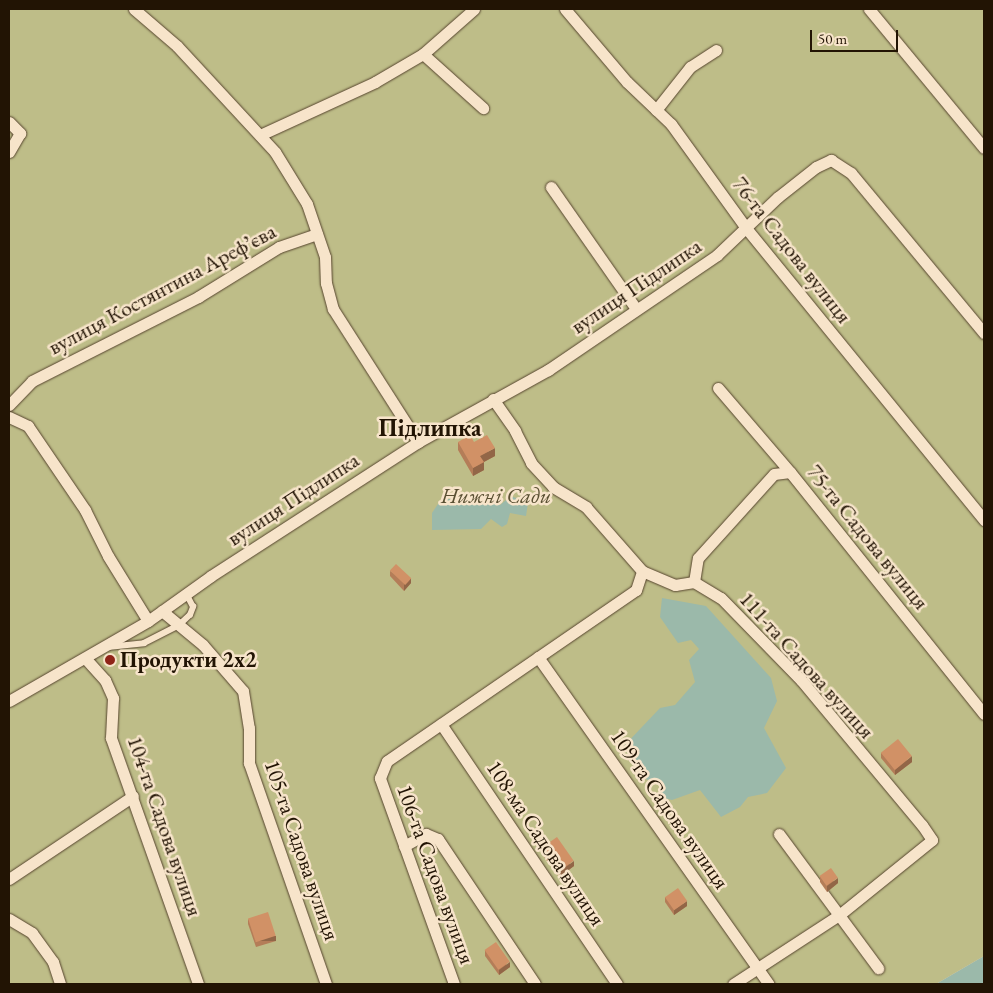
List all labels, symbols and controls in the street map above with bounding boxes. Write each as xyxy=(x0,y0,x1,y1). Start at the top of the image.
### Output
scale bar xyxy=(813,20,900,52)
text: 50 m xyxy=(818,29,847,48)
street label: 76-та Садова вулиця xyxy=(727,172,857,328)
street label: вулиця Костянтина Арефʼєва xyxy=(44,218,280,360)
street label: вулиця Підлипка xyxy=(566,233,706,339)
district label: Підлипка xyxy=(378,414,482,442)
street label: вулиця Підлипка xyxy=(222,447,364,551)
street label: 75-та Садова вулиця xyxy=(802,459,934,615)
park label: Нижні Сади xyxy=(441,483,551,509)
street label: 111-та Садова вулиця xyxy=(734,586,880,744)
place label: Продукти 2х2 xyxy=(120,647,257,673)
marker: Продукти 2х2 xyxy=(104,654,116,666)
street label: 109-та Садова вулиця xyxy=(605,724,735,894)
street label: 104-та Садова вулиця xyxy=(122,732,208,920)
street label: 108-ма Садова вулиця xyxy=(481,755,611,931)
street label: 105-та Садова вулиця xyxy=(259,756,345,944)
street label: 106-та Садова вулиця xyxy=(391,781,481,967)

